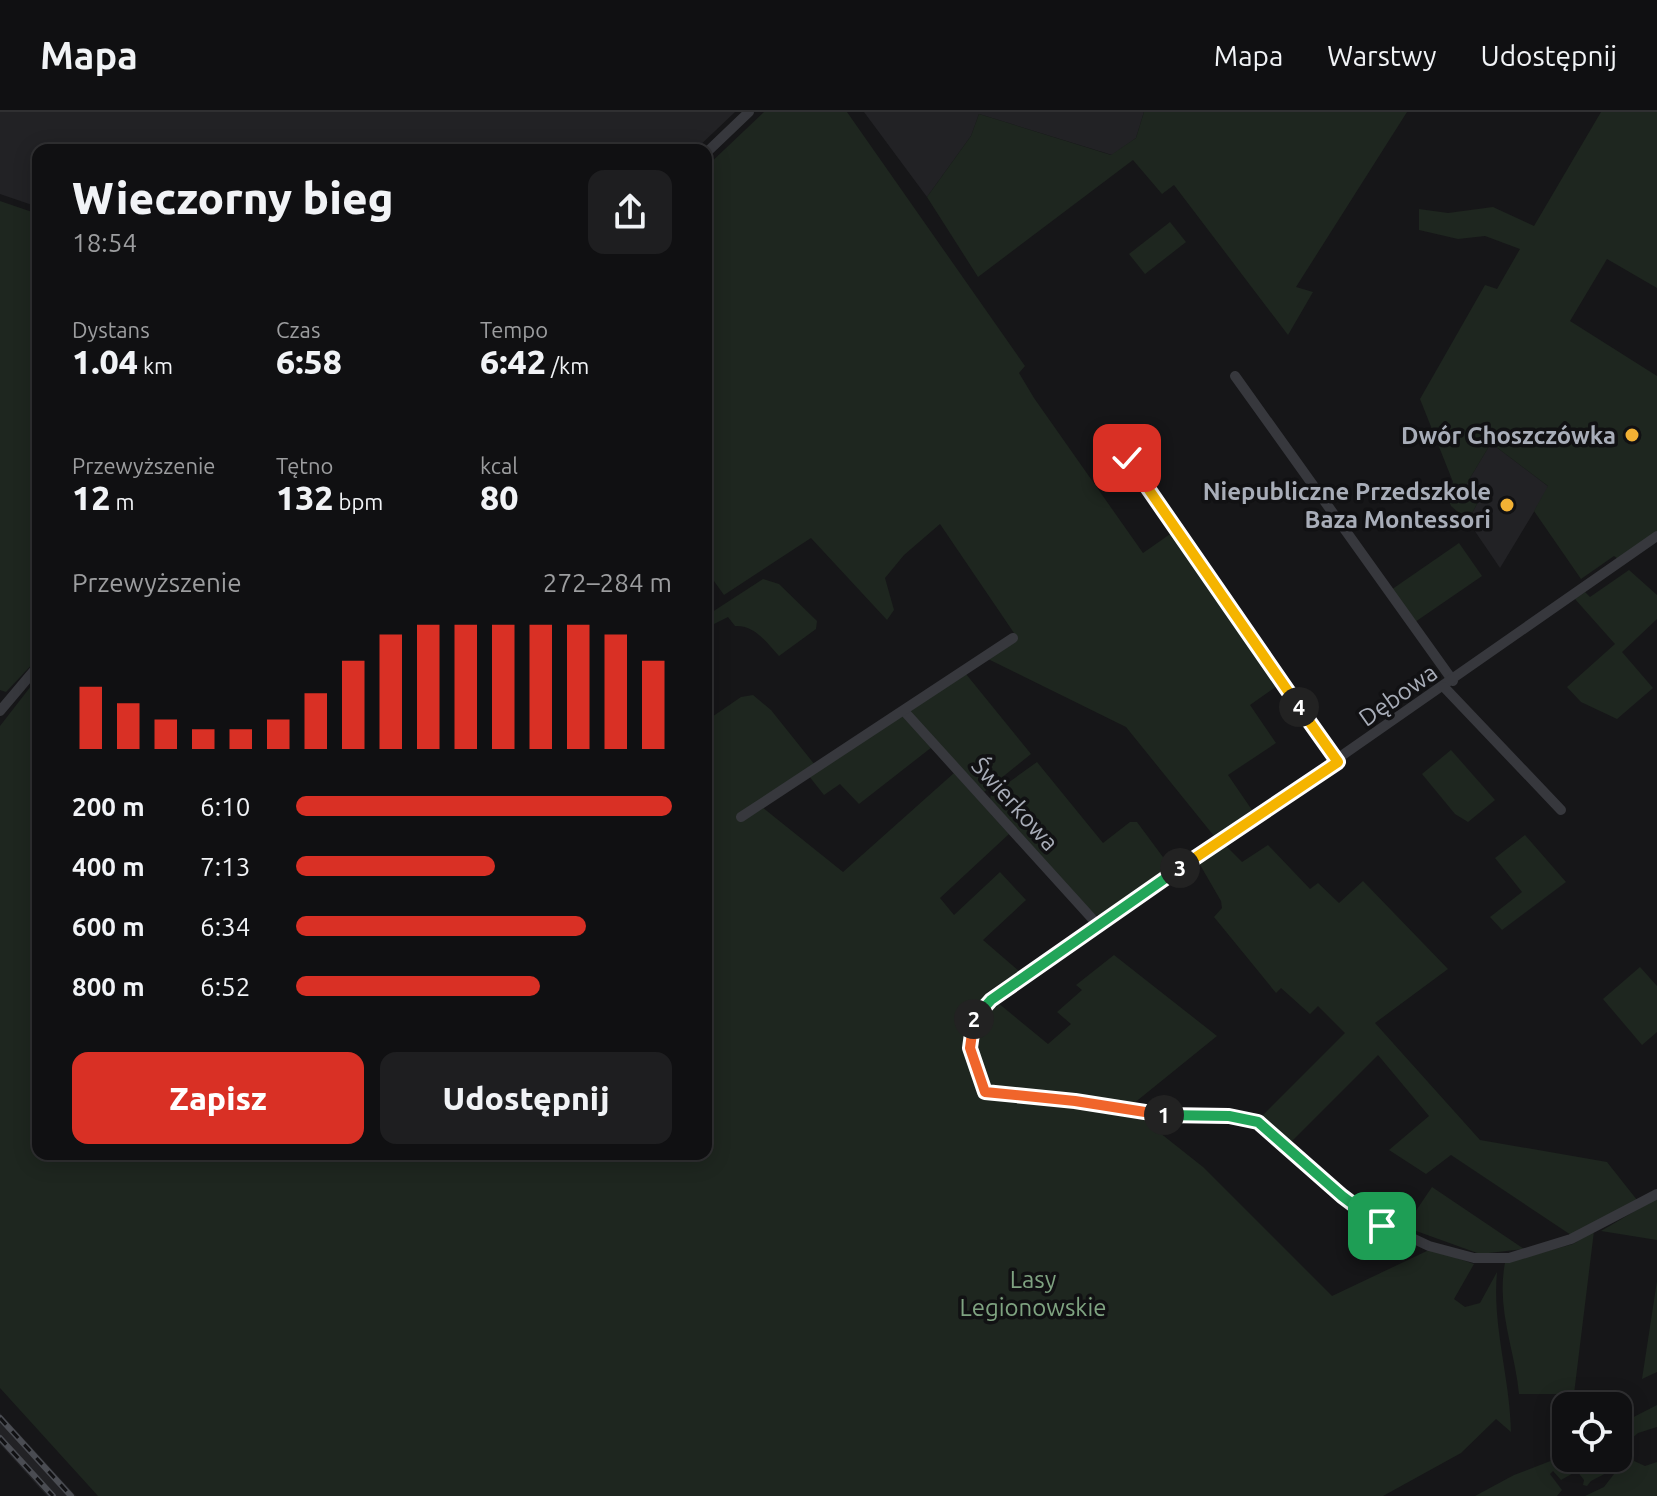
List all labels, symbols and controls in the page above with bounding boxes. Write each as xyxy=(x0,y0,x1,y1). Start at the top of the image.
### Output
text: Mapa xyxy=(40,34,138,76)
text: Mapa xyxy=(1214,40,1283,71)
text: Warstwy xyxy=(1327,40,1437,71)
text: Udostępnij xyxy=(1481,40,1617,71)
button: share xyxy=(588,170,672,254)
text: Wieczorny bieg xyxy=(72,173,394,222)
text: 18:54 xyxy=(72,228,137,257)
text: Dystans xyxy=(72,317,150,342)
text: Czas xyxy=(276,317,320,342)
text: Tempo xyxy=(480,317,548,342)
text: 1.04 xyxy=(72,342,138,380)
text: 6:58 xyxy=(276,342,342,380)
text: 6:42 xyxy=(480,342,546,380)
text: km xyxy=(138,353,173,378)
text: /km xyxy=(546,353,589,378)
place label: Dwór Choszczówka xyxy=(1401,422,1616,449)
pin xyxy=(1093,424,1161,492)
marker: Dwór Choszczówka xyxy=(1623,426,1641,444)
icon: check xyxy=(1105,436,1149,480)
text: Przewyższenie xyxy=(72,453,215,478)
text: Tętno xyxy=(276,453,333,478)
text: kcal xyxy=(480,453,518,478)
text: 12 xyxy=(72,478,110,516)
text: 132 xyxy=(276,478,334,516)
text: 80 xyxy=(480,478,518,516)
place label: Niepubliczne Przedszkole Baza Montessori xyxy=(1203,478,1491,533)
text: m xyxy=(110,489,134,514)
text: bpm xyxy=(334,489,383,514)
marker: Niepubliczne Przedszkole Baza Montessori xyxy=(1498,496,1516,514)
text: Przewyższenie xyxy=(72,568,242,597)
text: 272–284 m xyxy=(543,568,672,597)
street label: Dębowa xyxy=(1354,658,1442,732)
pin: 4 xyxy=(1279,687,1319,727)
text: 4 xyxy=(1293,694,1305,719)
street label: Świerkowa xyxy=(966,751,1065,856)
text: 200 m xyxy=(72,792,145,821)
text: 6:10 xyxy=(200,792,250,821)
pin: 3 xyxy=(1160,848,1200,888)
text: 400 m xyxy=(72,852,145,881)
text: 7:13 xyxy=(200,852,250,881)
text: 3 xyxy=(1174,855,1186,880)
text: 600 m xyxy=(72,912,145,941)
text: 6:34 xyxy=(200,912,250,941)
text: 800 m xyxy=(72,972,145,1001)
text: 6:52 xyxy=(200,972,250,1001)
pin: 2 xyxy=(954,999,994,1039)
text: 2 xyxy=(968,1006,980,1031)
button: Zapisz xyxy=(72,1052,364,1144)
button: Udostępnij xyxy=(380,1052,672,1144)
pin: 1 xyxy=(1144,1095,1184,1135)
text: 1 xyxy=(1158,1102,1170,1127)
pin xyxy=(1348,1192,1416,1260)
icon: arrive xyxy=(1360,1204,1404,1248)
park label: Lasy Legionowskie xyxy=(959,1266,1107,1321)
map controls xyxy=(1552,1392,1632,1472)
button: locate xyxy=(1552,1392,1632,1472)

